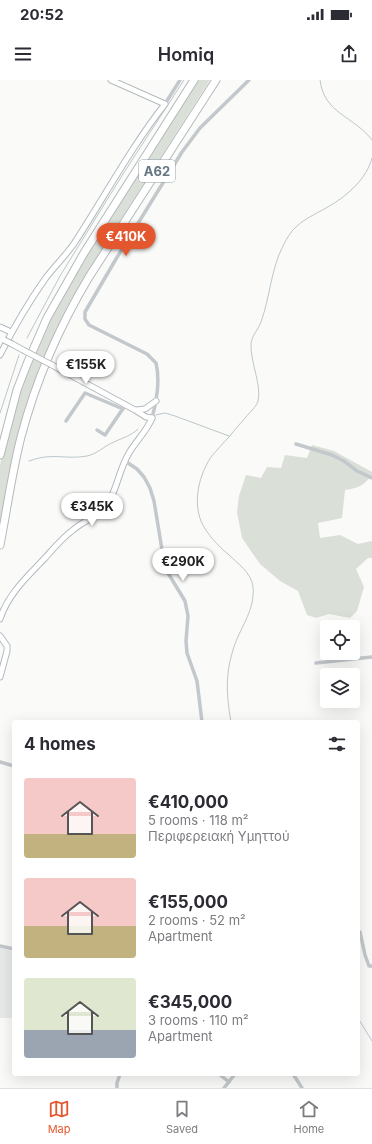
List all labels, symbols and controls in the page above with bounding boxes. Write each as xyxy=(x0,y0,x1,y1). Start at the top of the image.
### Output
text: 20:52 xyxy=(20,5,64,24)
icon: menu xyxy=(12,43,34,65)
icon: share xyxy=(338,43,360,65)
text: Homiq xyxy=(158,44,214,65)
road number: Α62 xyxy=(139,160,175,182)
pin: €410K xyxy=(98,223,154,257)
text: €410K xyxy=(106,228,146,244)
pin: €155K xyxy=(58,351,114,385)
text: €155K xyxy=(66,356,106,372)
pin: €345K xyxy=(64,493,120,527)
text: €345K xyxy=(70,498,114,514)
pin: €290K xyxy=(155,548,211,582)
text: €290K xyxy=(161,553,205,569)
map controls xyxy=(320,620,360,708)
button: locate xyxy=(320,620,360,660)
button: layers xyxy=(320,668,360,708)
icon: filters xyxy=(326,733,348,755)
text: 4 homes xyxy=(24,734,96,754)
text: €410,000 xyxy=(148,792,228,812)
icon: home xyxy=(56,794,104,842)
text: 5 rooms · 118 m² xyxy=(148,812,249,828)
text: Περιφερειακή Υμηττού xyxy=(148,828,290,844)
text: €155,000 xyxy=(148,892,228,912)
icon: home xyxy=(56,894,104,942)
text: 2 rooms · 52 m² xyxy=(148,912,246,928)
text: Apartment xyxy=(148,928,213,944)
text: €345,000 xyxy=(148,992,232,1012)
icon: home xyxy=(56,994,104,1042)
text: 3 rooms · 110 m² xyxy=(148,1012,249,1028)
text: Apartment xyxy=(148,1028,213,1044)
tab: Map xyxy=(48,1098,71,1136)
tab: Saved xyxy=(166,1098,198,1136)
tab: Home xyxy=(293,1098,324,1136)

